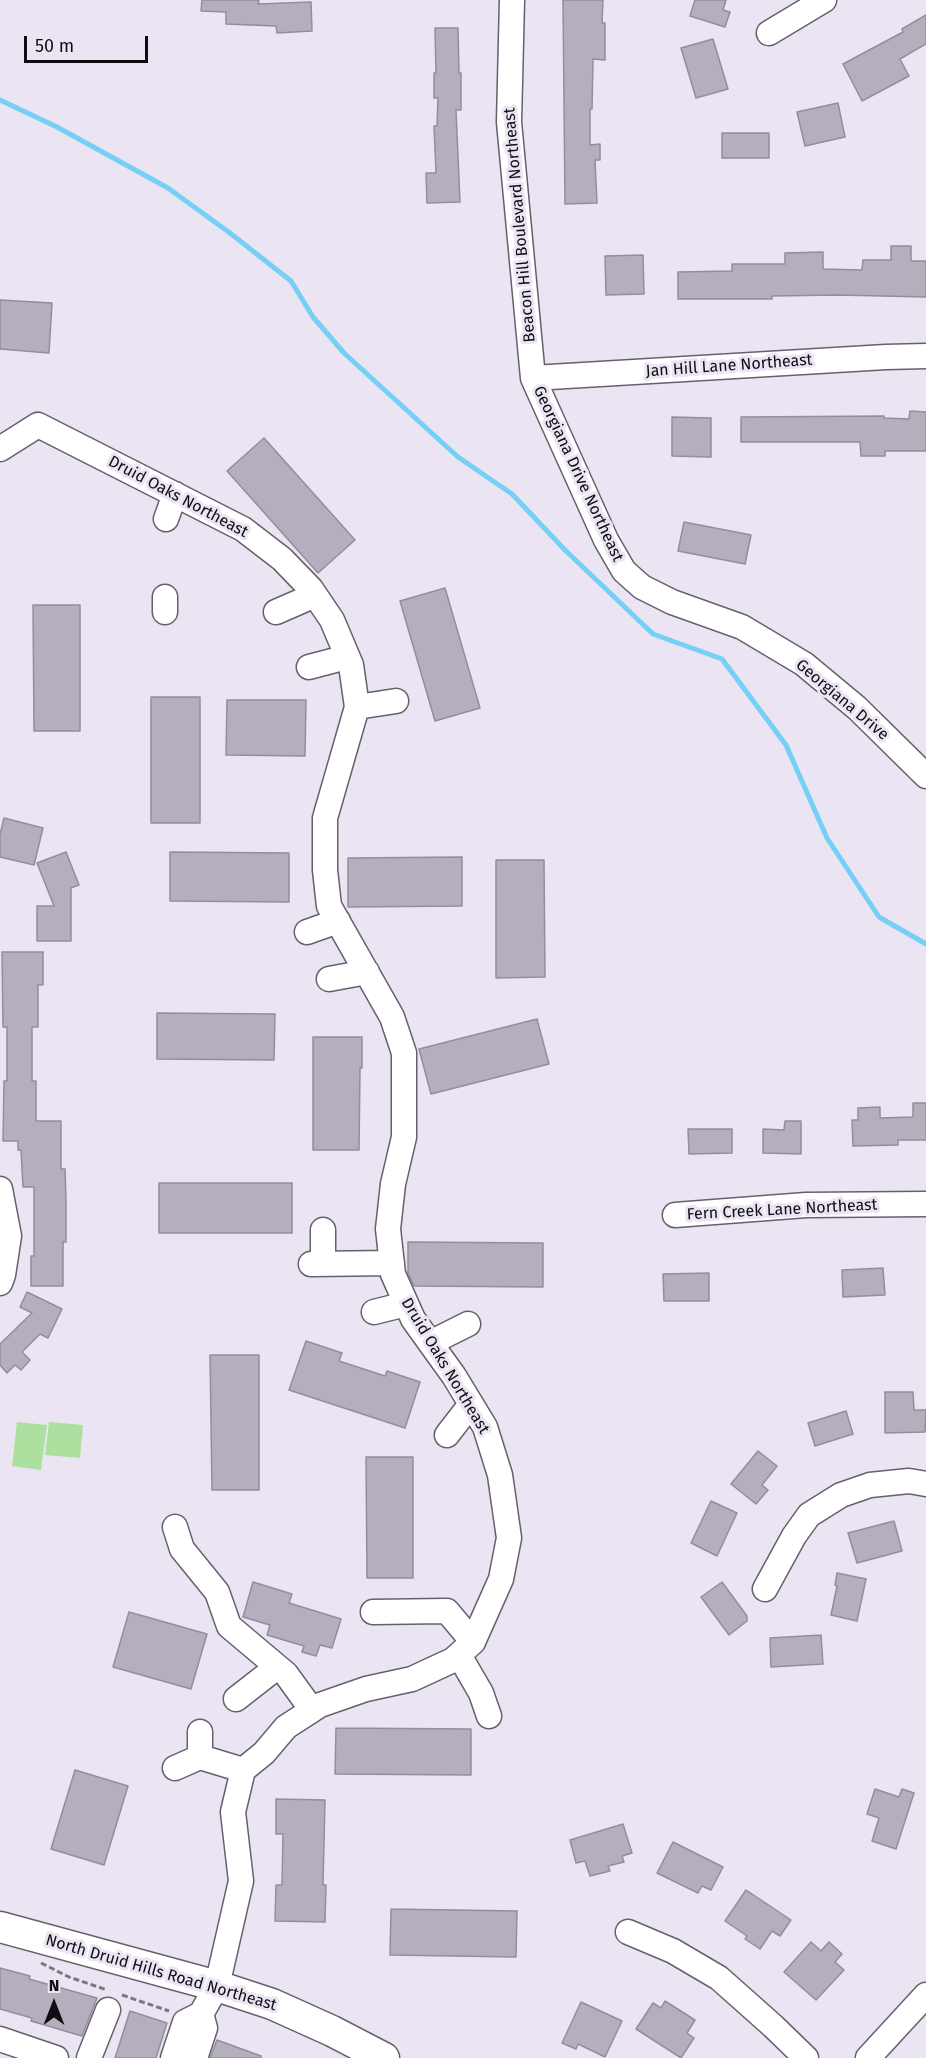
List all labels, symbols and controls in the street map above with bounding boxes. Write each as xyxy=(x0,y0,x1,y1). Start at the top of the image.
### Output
scale bar xyxy=(27,24,152,62)
text: 50 m xyxy=(35,35,74,57)
street label: Beacon Hill Boulevard Northeast xyxy=(500,107,540,343)
street label: Jan Hill Lane Northeast xyxy=(645,351,813,381)
street label: Georgiana Drive Northeast xyxy=(529,383,627,565)
street label: Druid Oaks Northeast xyxy=(105,452,251,542)
street label: Georgiana Drive xyxy=(792,656,892,744)
street label: Fern Creek Lane Northeast xyxy=(686,1195,878,1225)
street label: Druid Oaks Northeast xyxy=(397,1294,493,1438)
street label: North Druid Hills Road Northeast xyxy=(43,1931,279,2015)
north arrow xyxy=(24,1974,84,2034)

